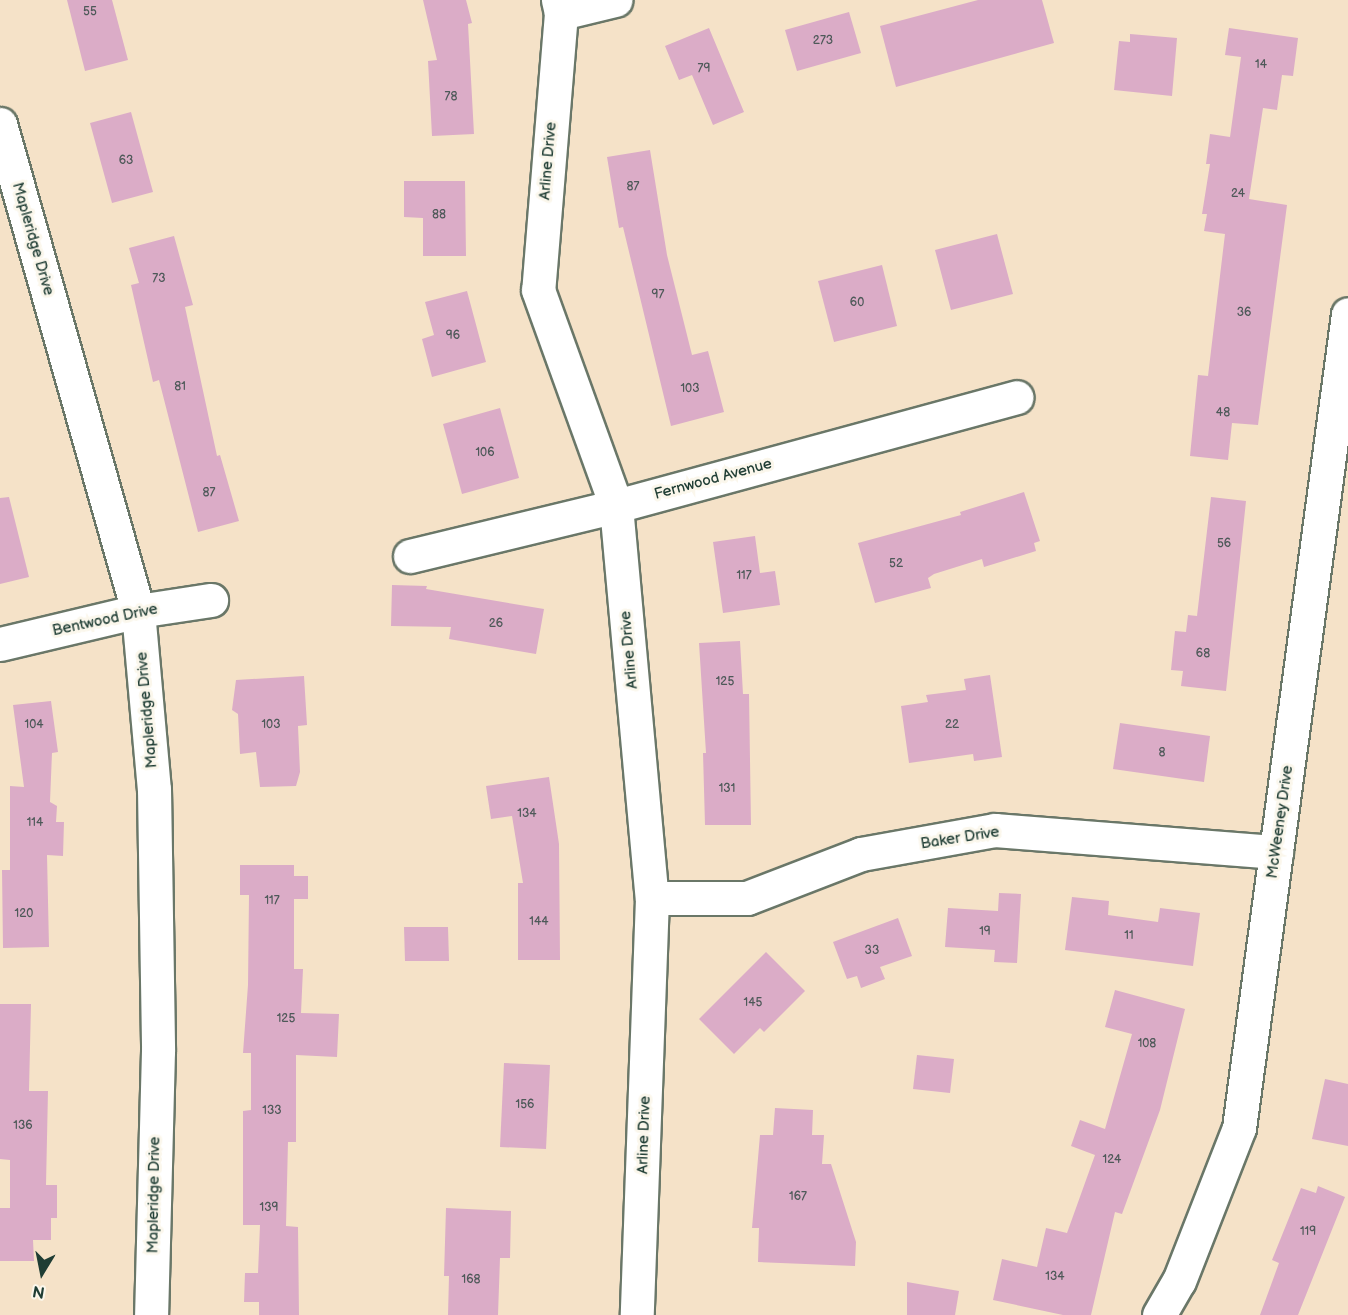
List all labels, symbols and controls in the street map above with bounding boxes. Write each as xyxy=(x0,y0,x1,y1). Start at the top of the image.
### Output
house number: 55 xyxy=(83,5,97,19)
house number: 273 xyxy=(813,34,833,48)
house number: 14 xyxy=(1255,58,1267,72)
house number: 79 xyxy=(698,62,710,76)
house number: 78 xyxy=(445,90,457,104)
street label: Arline Drive xyxy=(536,121,560,201)
house number: 63 xyxy=(119,154,133,168)
street label: Mapleridge Drive xyxy=(8,180,58,298)
house number: 87 xyxy=(627,180,639,194)
house number: 24 xyxy=(1231,187,1245,201)
house number: 88 xyxy=(432,208,446,222)
house number: 73 xyxy=(152,272,166,286)
house number: 97 xyxy=(652,288,664,302)
house number: 60 xyxy=(850,296,864,310)
house number: 36 xyxy=(1237,306,1251,320)
house number: 96 xyxy=(446,329,460,343)
house number: 81 xyxy=(174,380,186,394)
house number: 103 xyxy=(680,382,700,396)
house number: 48 xyxy=(1216,406,1230,420)
house number: 106 xyxy=(475,446,495,460)
street label: Fernwood Avenue xyxy=(652,455,774,503)
house number: 87 xyxy=(203,486,215,500)
house number: 56 xyxy=(1217,537,1231,551)
house number: 52 xyxy=(889,557,903,571)
house number: 117 xyxy=(736,569,752,583)
street label: Bentwood Drive xyxy=(51,600,159,640)
street label: Arline Drive xyxy=(617,610,641,690)
house number: 26 xyxy=(489,617,503,631)
house number: 68 xyxy=(1196,647,1210,661)
street label: Mapleridge Drive xyxy=(133,651,161,769)
house number: 125 xyxy=(716,675,734,689)
house number: 104 xyxy=(24,718,44,732)
house number: 103 xyxy=(261,718,281,732)
house number: 22 xyxy=(945,718,959,732)
house number: 8 xyxy=(1159,746,1165,760)
street label: McWeeney Drive xyxy=(1263,764,1297,880)
house number: 131 xyxy=(719,782,735,796)
house number: 134 xyxy=(517,807,537,821)
house number: 114 xyxy=(27,816,43,830)
street label: Baker Drive xyxy=(919,823,1001,853)
house number: 117 xyxy=(264,894,280,908)
house number: 120 xyxy=(15,907,33,921)
house number: 144 xyxy=(529,915,549,929)
house number: 19 xyxy=(979,925,991,939)
house number: 11 xyxy=(1124,929,1134,943)
house number: 33 xyxy=(865,944,879,958)
house number: 145 xyxy=(744,996,762,1010)
house number: 125 xyxy=(277,1012,295,1026)
house number: 108 xyxy=(1138,1037,1156,1051)
street label: Arline Drive xyxy=(634,1096,654,1174)
house number: 156 xyxy=(516,1098,534,1112)
house number: 133 xyxy=(262,1104,282,1118)
house number: 136 xyxy=(13,1119,33,1133)
street label: Mapleridge Drive xyxy=(144,1137,164,1253)
house number: 124 xyxy=(1103,1153,1121,1167)
house number: 167 xyxy=(789,1190,807,1204)
house number: 139 xyxy=(260,1201,278,1215)
house number: 119 xyxy=(1300,1225,1316,1239)
north arrow xyxy=(12,1243,72,1303)
house number: 134 xyxy=(1045,1270,1065,1284)
house number: 168 xyxy=(462,1273,480,1287)
text: N xyxy=(31,1281,46,1302)

